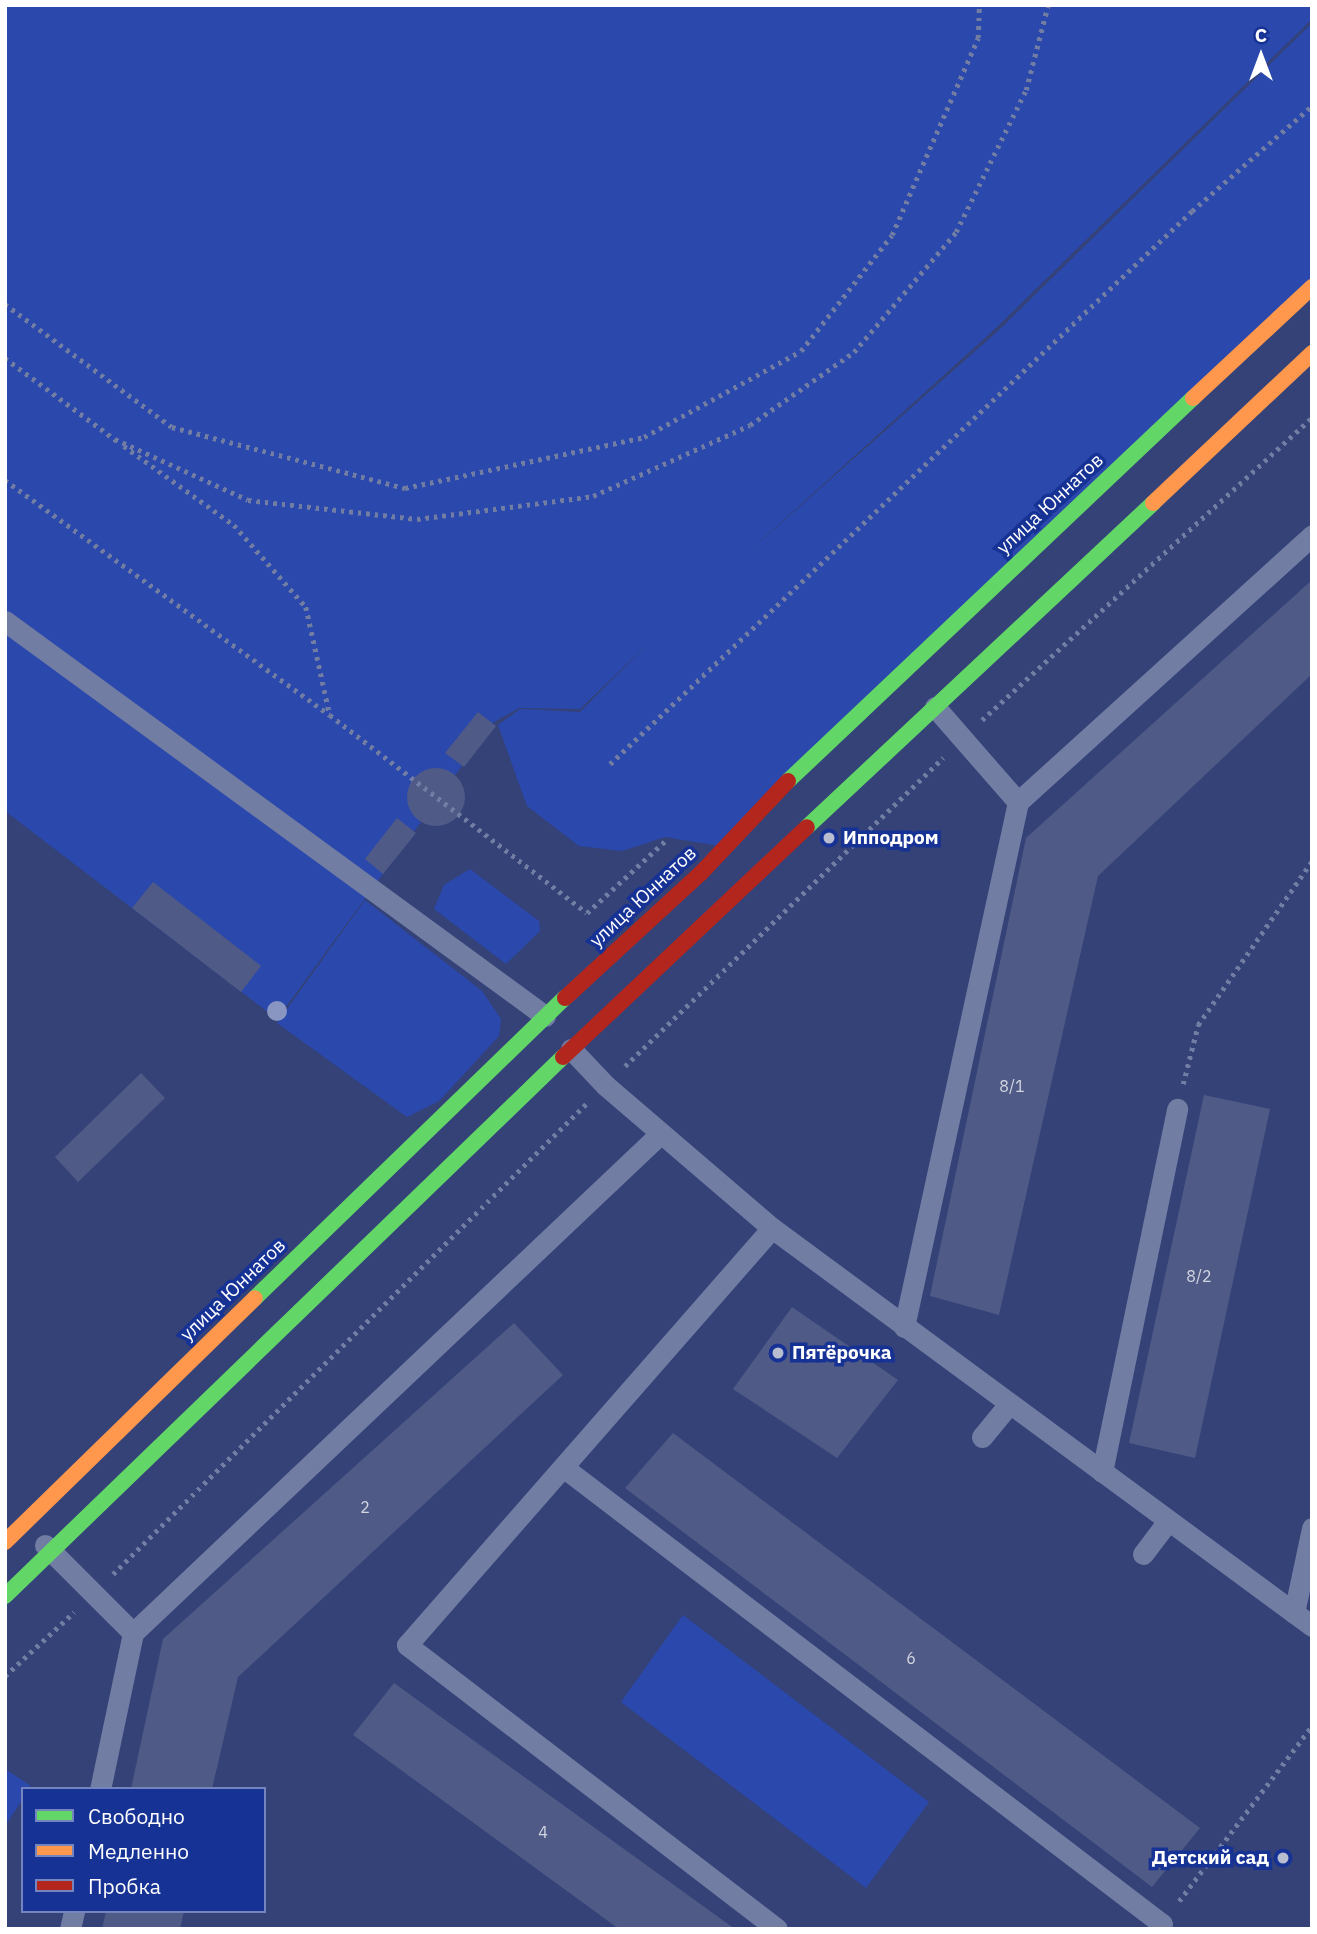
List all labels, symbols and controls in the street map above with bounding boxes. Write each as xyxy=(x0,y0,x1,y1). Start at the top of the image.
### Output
north arrow xyxy=(1226,21,1296,91)
text: С xyxy=(1255,23,1267,47)
street label: улица Юннатов xyxy=(992,449,1108,559)
place label: Ипподром xyxy=(843,827,939,849)
marker: Ипподром xyxy=(821,830,837,846)
street label: улица Юннатов xyxy=(585,842,701,952)
house number: 8/1 xyxy=(999,1076,1025,1096)
street label: улица Юннатов xyxy=(176,1234,290,1346)
house number: 8/2 xyxy=(1186,1266,1212,1286)
place label: Пятёрочка xyxy=(792,1342,892,1364)
marker: Пятёрочка xyxy=(770,1345,786,1361)
house number: 2 xyxy=(360,1497,370,1517)
house number: 6 xyxy=(906,1648,916,1668)
legend xyxy=(21,1787,266,1913)
text: Свободно xyxy=(88,1802,185,1830)
house number: 4 xyxy=(538,1822,548,1842)
text: Медленно xyxy=(88,1837,189,1865)
place label: Детский сад xyxy=(1152,1847,1269,1869)
marker: Детский сад xyxy=(1275,1850,1291,1866)
text: Пробка xyxy=(88,1872,161,1900)

